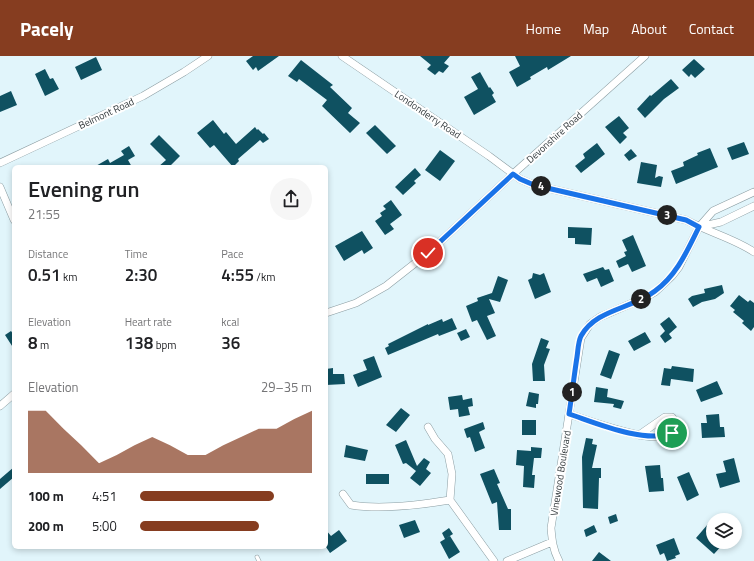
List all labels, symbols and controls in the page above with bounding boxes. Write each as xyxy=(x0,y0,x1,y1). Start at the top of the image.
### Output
text: Pacely xyxy=(20,14,74,43)
text: Home xyxy=(526,18,561,39)
text: Map xyxy=(583,18,609,39)
text: About xyxy=(631,18,667,39)
text: Contact xyxy=(689,18,734,39)
street label: Londonderry Road xyxy=(391,87,464,142)
street label: Belmont Road xyxy=(76,94,137,133)
street label: Devonshire Road xyxy=(523,108,586,167)
text: Evening run xyxy=(28,172,139,206)
pin: 4 xyxy=(531,176,551,196)
button: share xyxy=(270,178,312,220)
text: 4 xyxy=(538,178,544,194)
text: 21:55 xyxy=(28,204,60,224)
pin: 3 xyxy=(657,205,677,225)
text: 3 xyxy=(664,207,670,223)
pin xyxy=(411,236,445,270)
icon: check xyxy=(417,242,439,264)
text: Distance xyxy=(28,246,68,262)
text: Time xyxy=(125,246,148,262)
text: Pace xyxy=(221,246,244,262)
text: 0.51 xyxy=(28,262,61,288)
text: 2:30 xyxy=(125,262,157,288)
text: 4:55 xyxy=(221,262,254,288)
text: km xyxy=(61,269,78,285)
text: /km xyxy=(254,269,275,285)
pin: 2 xyxy=(631,289,651,309)
text: 2 xyxy=(638,291,644,307)
text: Elevation xyxy=(28,314,71,330)
text: Heart rate xyxy=(125,314,172,330)
text: kcal xyxy=(221,314,239,330)
text: 8 xyxy=(28,330,38,356)
text: 138 xyxy=(125,330,153,356)
text: 36 xyxy=(221,330,240,356)
text: m xyxy=(38,337,49,353)
text: bpm xyxy=(153,337,176,353)
text: Elevation xyxy=(28,377,79,397)
text: 29–35 m xyxy=(261,377,312,397)
pin: 1 xyxy=(562,382,582,402)
text: 1 xyxy=(569,384,575,400)
pin xyxy=(655,416,689,450)
icon: arrive xyxy=(661,422,683,444)
street label: Vinewood Boulevard xyxy=(546,429,575,517)
text: 100 m xyxy=(28,486,64,506)
text: 4:51 xyxy=(92,486,117,506)
map controls xyxy=(706,513,742,549)
button: layers xyxy=(706,513,742,549)
text: 200 m xyxy=(28,516,64,536)
text: 5:00 xyxy=(92,516,117,536)

